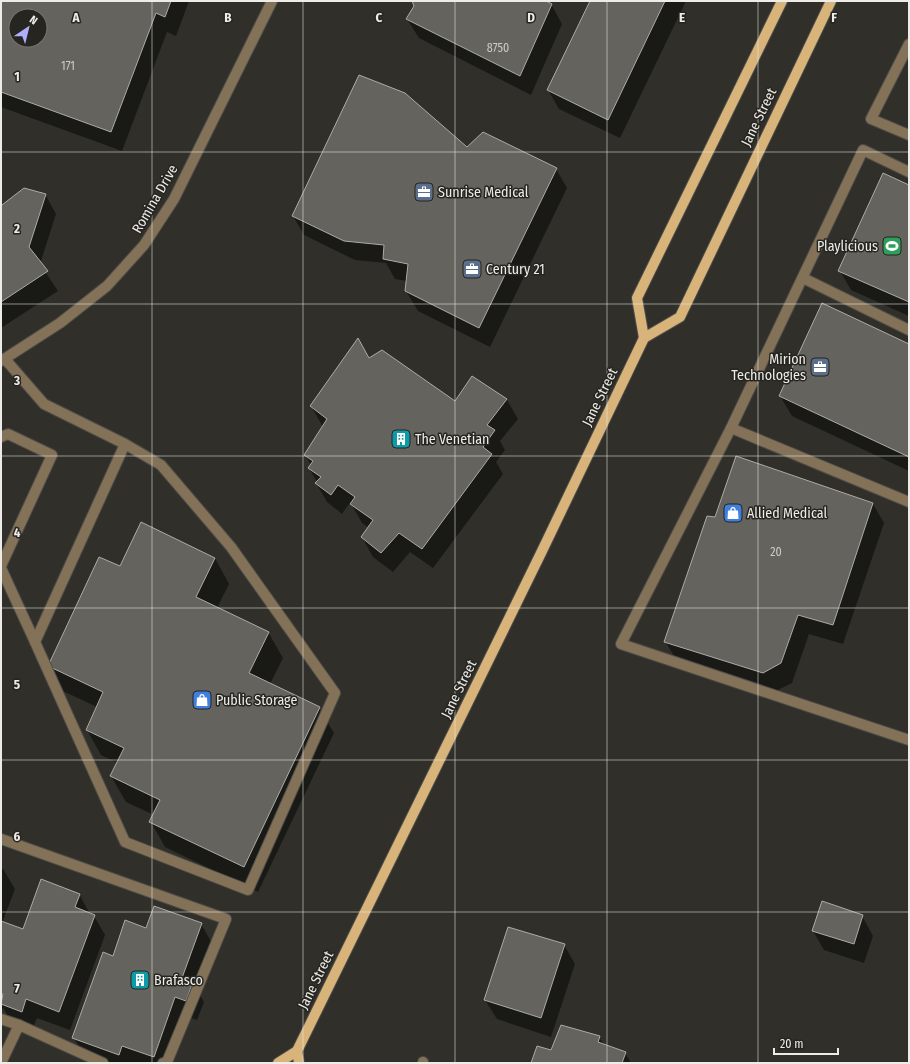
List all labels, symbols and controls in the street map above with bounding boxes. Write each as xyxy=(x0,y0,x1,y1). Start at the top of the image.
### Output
north arrow xyxy=(8,8,48,48)
text: A xyxy=(71,10,80,25)
text: B xyxy=(224,10,232,25)
text: C xyxy=(376,10,383,25)
text: D xyxy=(527,10,535,25)
text: E xyxy=(679,10,685,25)
text: F xyxy=(831,10,837,25)
text: N xyxy=(27,13,40,27)
house number: 8750 xyxy=(487,41,509,55)
house number: 171 xyxy=(61,59,75,73)
text: 1 xyxy=(14,69,20,84)
street label: Jane Street xyxy=(738,85,781,149)
street label: Romina Drive xyxy=(129,162,181,236)
office icon: Sunrise Medical xyxy=(413,181,435,203)
place label: Sunrise Medical xyxy=(438,184,529,201)
text: 2 xyxy=(13,221,20,236)
sports icon: Playlicious xyxy=(881,235,903,257)
place label: Playlicious xyxy=(817,238,878,255)
office icon: Century 21 xyxy=(461,258,483,280)
place label: Century 21 xyxy=(486,261,545,278)
place label: Mirion Technologies xyxy=(731,351,806,384)
office icon: Mirion Technologies xyxy=(809,356,831,378)
street label: Jane Street xyxy=(579,365,622,429)
text: 3 xyxy=(13,373,20,388)
building icon: The Venetian xyxy=(390,428,412,450)
place label: The Venetian xyxy=(415,431,489,448)
shop icon: Allied Medical xyxy=(722,502,744,524)
place label: Allied Medical xyxy=(747,505,827,522)
text: 4 xyxy=(14,525,21,540)
house number: 20 xyxy=(770,545,782,559)
street label: Jane Street xyxy=(438,657,481,721)
text: 5 xyxy=(14,677,20,692)
shop icon: Public Storage xyxy=(191,689,213,711)
place label: Public Storage xyxy=(216,692,297,709)
text: 6 xyxy=(14,829,21,844)
street label: Jane Street xyxy=(295,948,338,1012)
building icon: Brafasco xyxy=(129,969,151,991)
place label: Brafasco xyxy=(154,972,203,989)
text: 7 xyxy=(14,981,20,996)
scale bar xyxy=(774,1030,838,1056)
text: 20 m xyxy=(780,1037,804,1051)

